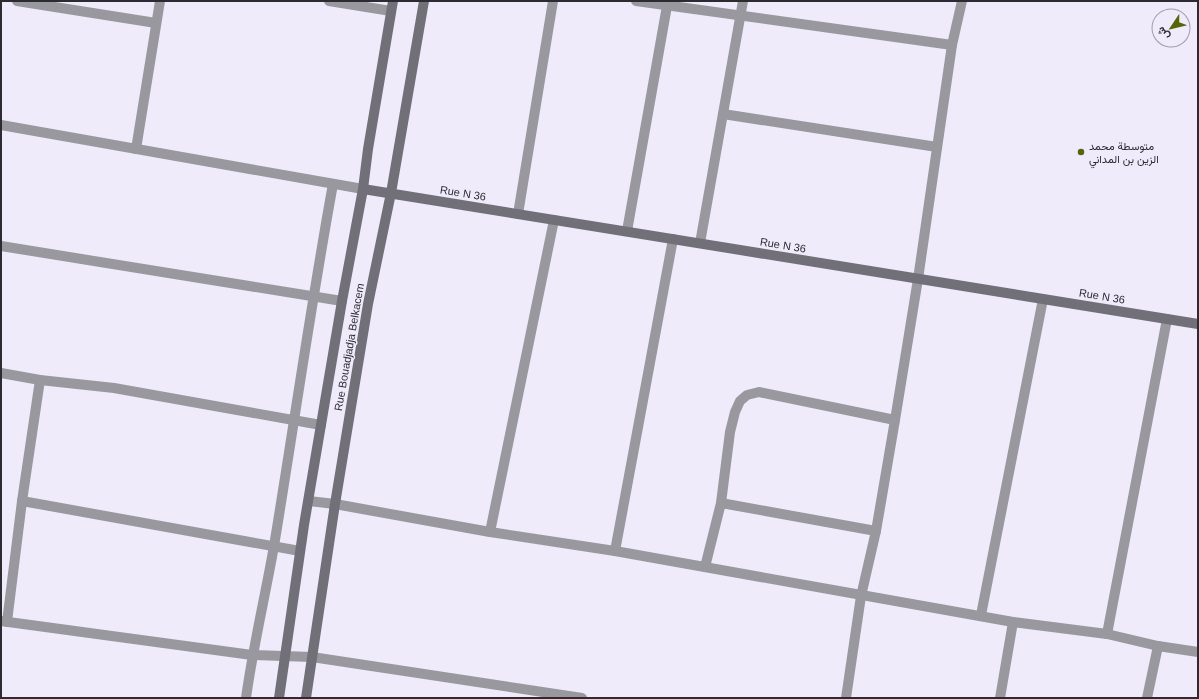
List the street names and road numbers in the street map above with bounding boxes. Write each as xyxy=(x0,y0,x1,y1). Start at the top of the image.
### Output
street label: Rue N 36 xyxy=(439,183,487,203)
street label: Rue N 36 xyxy=(759,235,807,255)
street label: Rue Bouadjadja Belkacem xyxy=(332,282,366,412)
street label: Rue N 36 xyxy=(1078,286,1126,306)

